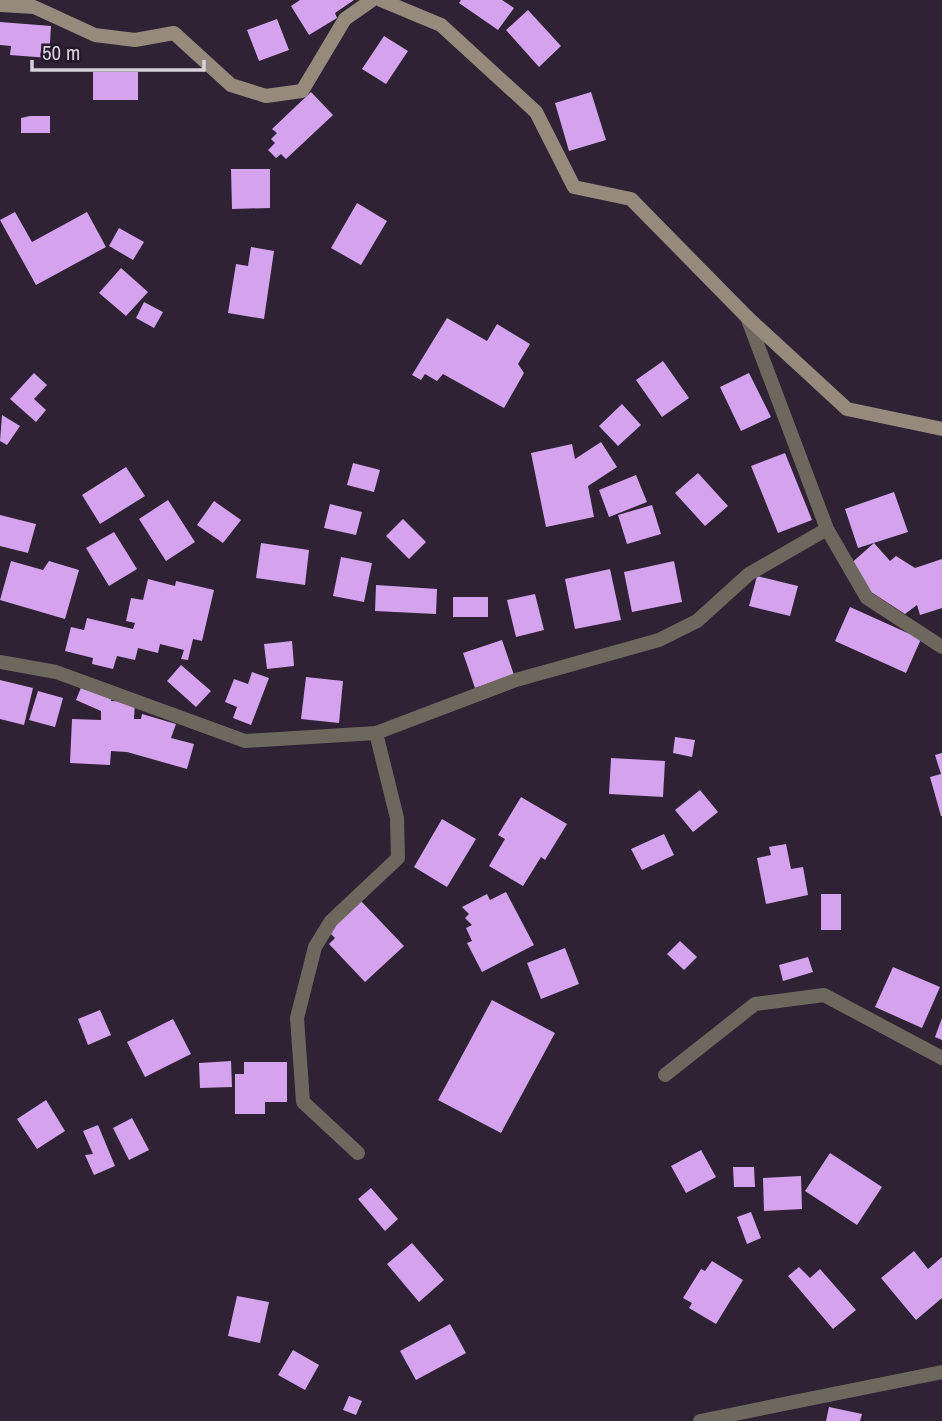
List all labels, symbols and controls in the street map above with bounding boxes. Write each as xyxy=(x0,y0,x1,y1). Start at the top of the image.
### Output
scale bar xyxy=(32,28,203,72)
text: 50 m xyxy=(42,38,80,67)

